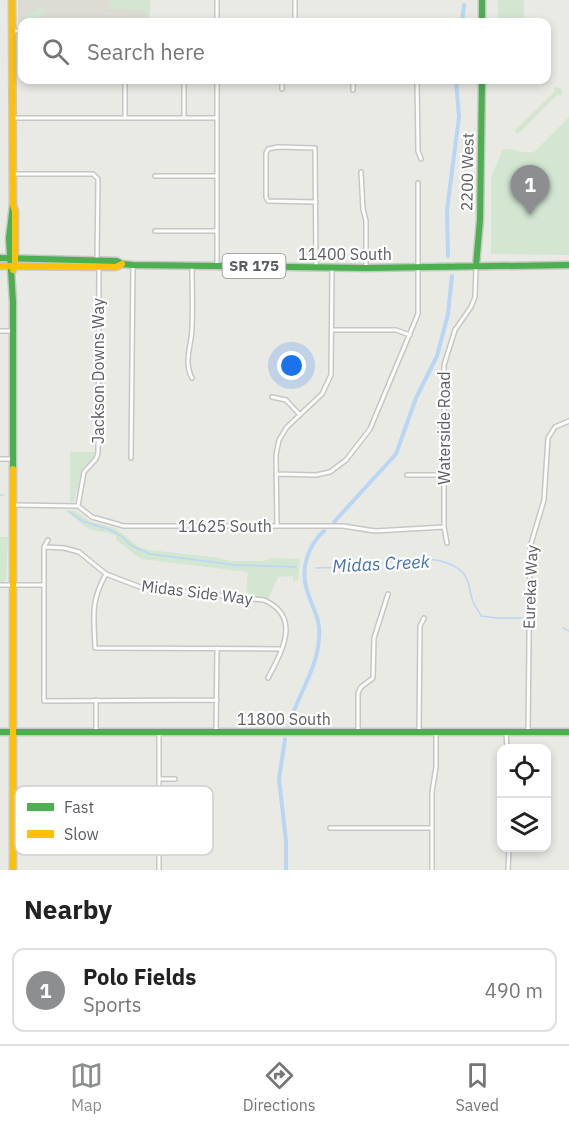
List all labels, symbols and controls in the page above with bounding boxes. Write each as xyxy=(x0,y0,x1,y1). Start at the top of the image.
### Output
search box xyxy=(18,18,551,84)
icon: search xyxy=(39,35,72,68)
text: Search here xyxy=(87,37,205,66)
street label: 2200 West xyxy=(456,133,478,211)
pin: 1 xyxy=(510,166,550,215)
street label: 11400 South xyxy=(298,244,392,264)
road number: SR 175 xyxy=(222,254,286,278)
street label: Jackson Downs Way xyxy=(88,298,108,444)
your location xyxy=(277,351,306,380)
street label: Waterside Road xyxy=(434,371,454,485)
street label: 11625 South xyxy=(178,516,272,536)
street label: Eureka Way xyxy=(519,545,541,629)
water label: Midas Creek xyxy=(332,549,431,578)
street label: Midas Side Way xyxy=(140,575,254,609)
street label: 11800 South xyxy=(237,709,331,729)
map controls xyxy=(497,744,551,852)
button: locate xyxy=(497,744,551,798)
legend xyxy=(15,786,213,855)
text: Fast xyxy=(64,797,94,817)
button: layers xyxy=(497,798,551,852)
text: Slow xyxy=(64,824,99,844)
text: Nearby xyxy=(24,892,112,926)
text: Polo Fields xyxy=(83,962,196,991)
text: 1 xyxy=(40,977,52,1004)
text: 490 m xyxy=(485,977,543,1004)
text: Sports xyxy=(83,991,142,1018)
tab: Map xyxy=(70,1059,103,1115)
tab: Directions xyxy=(243,1059,316,1115)
tab: Saved xyxy=(456,1059,499,1115)

